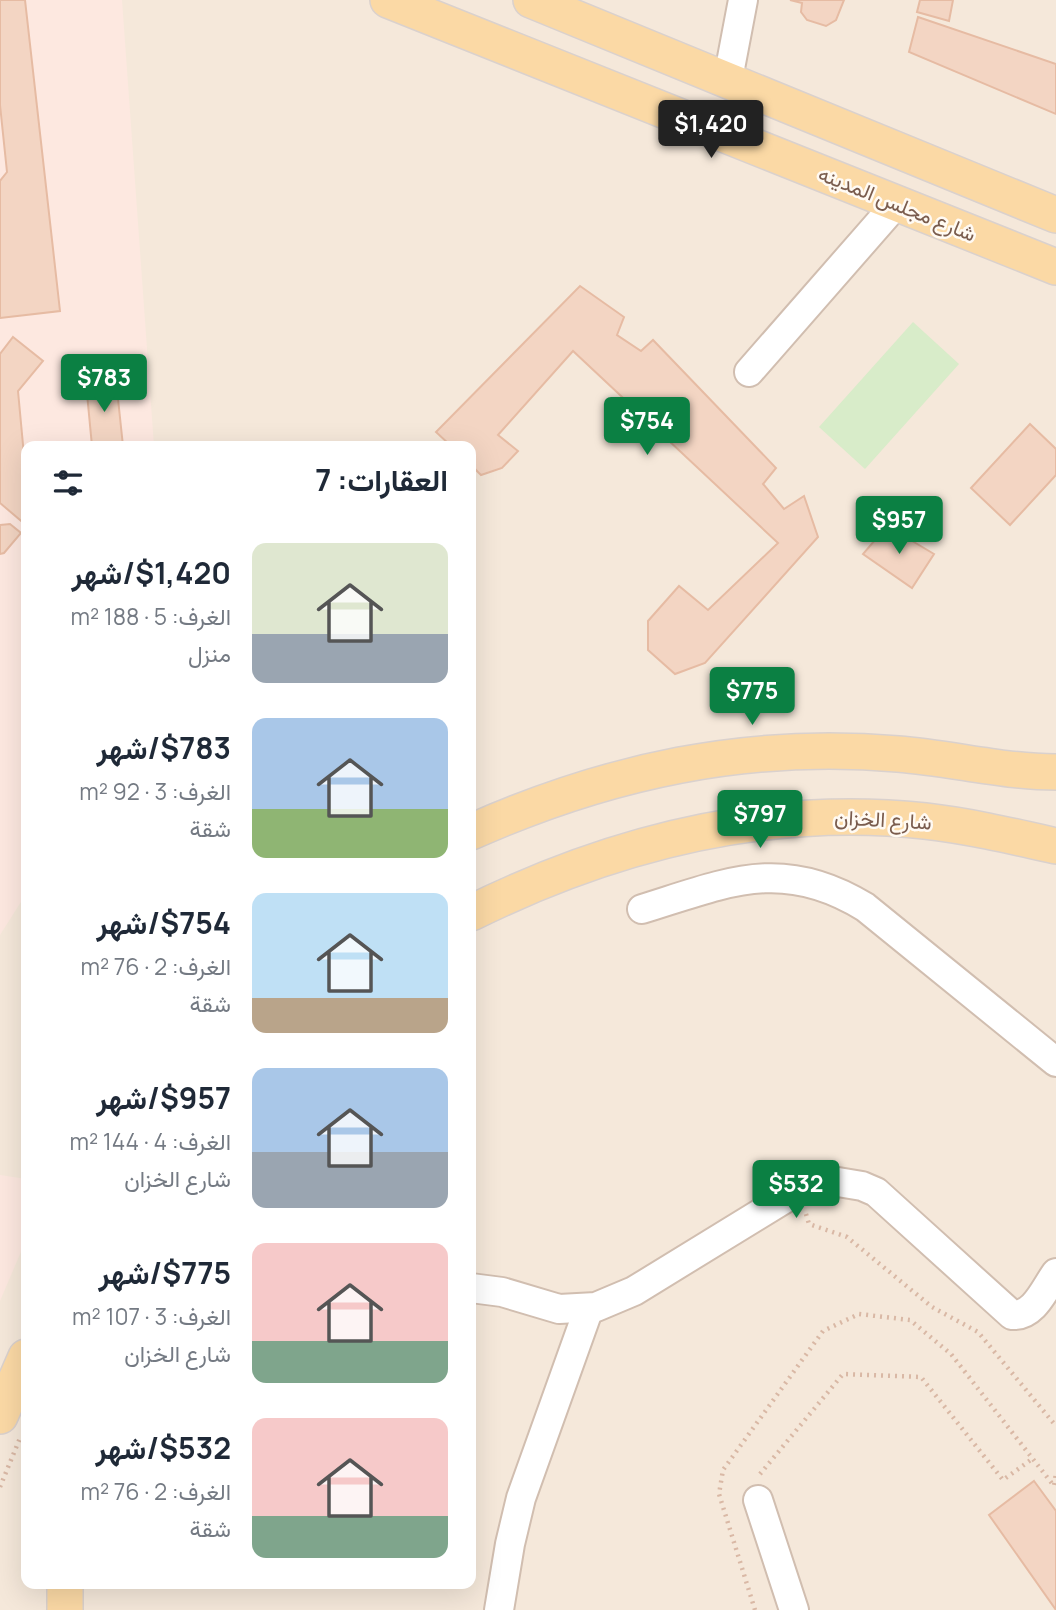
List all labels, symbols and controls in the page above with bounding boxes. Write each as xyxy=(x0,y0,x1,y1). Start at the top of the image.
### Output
pin: $1,420 xyxy=(654,100,768,160)
text: $1,420 xyxy=(674,107,748,139)
street label: شارع مجلس المدينه xyxy=(814,159,980,248)
pin: $783 xyxy=(63,354,145,414)
text: $783 xyxy=(77,361,131,393)
pin: $754 xyxy=(606,398,688,457)
text: $754 xyxy=(620,404,674,436)
text: العقارات: 7 xyxy=(315,459,448,500)
icon: filters xyxy=(49,464,87,502)
pin: $957 xyxy=(858,496,940,556)
text: $957 xyxy=(872,503,926,535)
text: $1,420/شهر xyxy=(71,552,231,593)
icon: home xyxy=(308,571,392,655)
text: الغرف: 5 · 188 m² xyxy=(70,600,231,632)
text: منزل xyxy=(188,637,231,669)
pin: $775 xyxy=(711,668,793,727)
text: $775 xyxy=(726,674,778,706)
text: $783/شهر xyxy=(97,727,231,768)
icon: home xyxy=(308,746,392,830)
text: الغرف: 3 · 92 m² xyxy=(79,775,231,807)
pin: $797 xyxy=(719,790,801,850)
text: $797 xyxy=(733,797,787,829)
street label: شارع الخزان xyxy=(834,802,932,837)
text: شقة xyxy=(189,812,231,844)
text: $754/شهر xyxy=(97,902,231,943)
icon: home xyxy=(308,921,392,1005)
text: الغرف: 2 · 76 m² xyxy=(80,950,231,982)
text: شقة xyxy=(189,987,231,1019)
text: $957/شهر xyxy=(96,1077,231,1118)
icon: home xyxy=(308,1096,392,1180)
text: الغرف: 4 · 144 m² xyxy=(70,1125,231,1157)
pin: $532 xyxy=(755,1160,837,1220)
text: شارع الخزان xyxy=(124,1162,231,1194)
text: $532 xyxy=(769,1167,824,1199)
text: $775/شهر xyxy=(99,1252,231,1293)
icon: home xyxy=(308,1271,392,1355)
text: الغرف: 3 · 107 m² xyxy=(72,1300,231,1332)
text: شارع الخزان xyxy=(124,1337,231,1369)
text: $532/شهر xyxy=(95,1427,231,1468)
icon: home xyxy=(308,1446,392,1530)
text: الغرف: 2 · 76 m² xyxy=(80,1475,231,1507)
text: شقة xyxy=(189,1512,231,1544)

